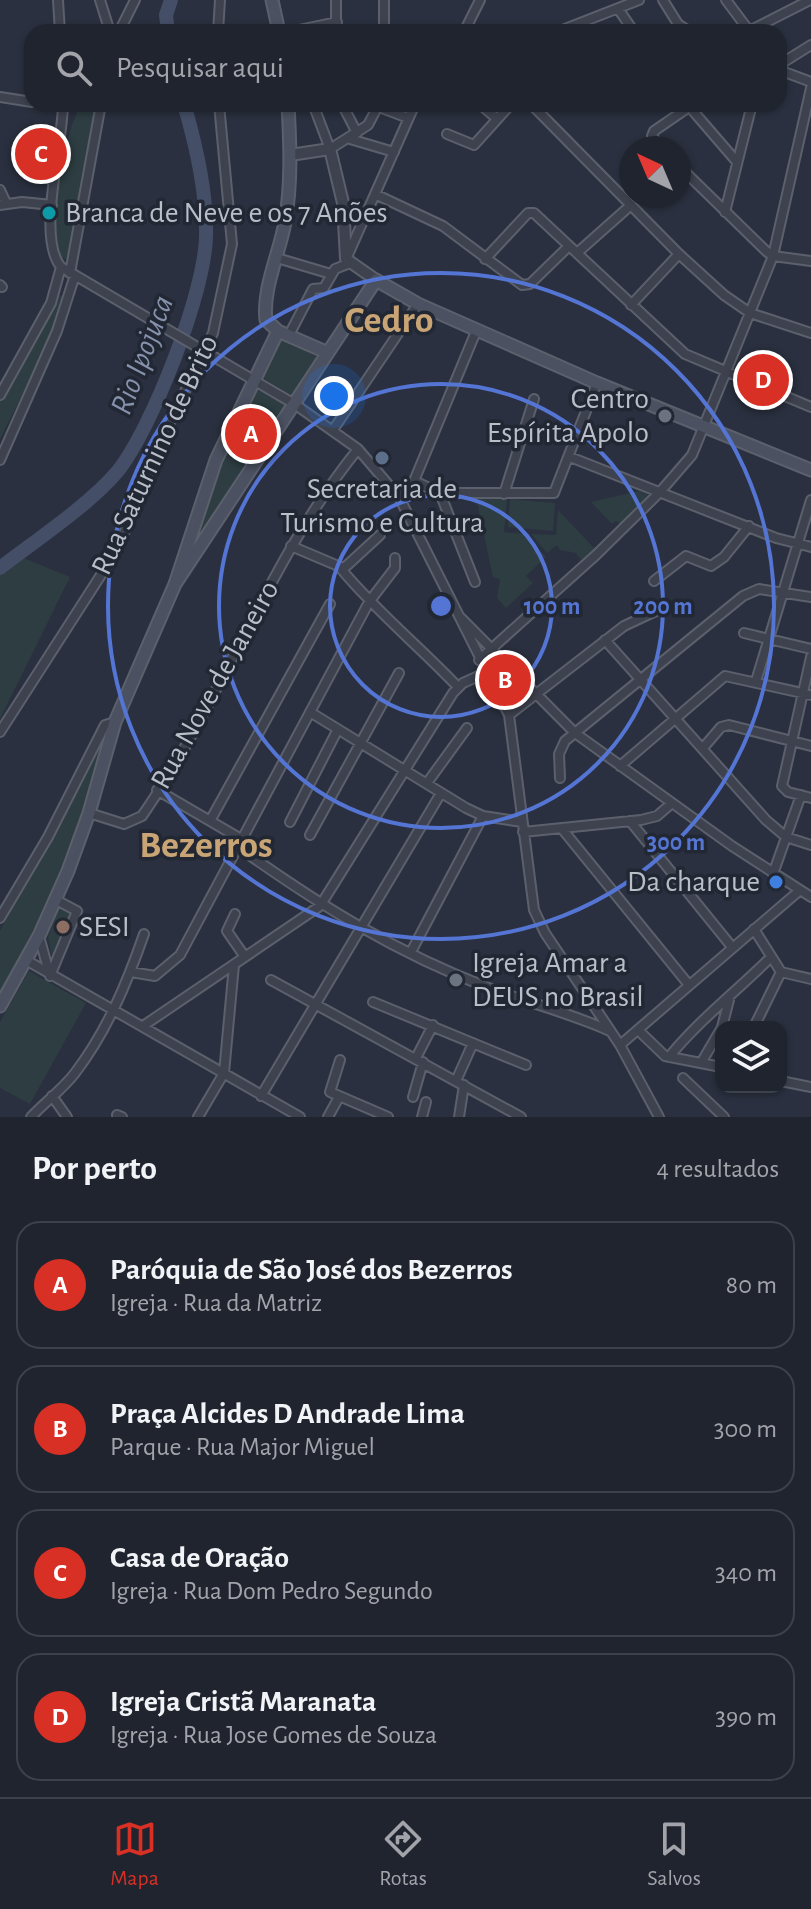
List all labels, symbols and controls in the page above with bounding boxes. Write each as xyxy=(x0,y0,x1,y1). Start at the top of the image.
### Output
search box xyxy=(24,24,787,112)
icon: search xyxy=(52,46,96,90)
text: Pesquisar aqui xyxy=(116,53,284,83)
pin: C xyxy=(15,124,67,184)
north arrow xyxy=(619,136,691,208)
place label: Branca de Neve e os 7 Anões xyxy=(65,198,388,228)
marker: Branca de Neve e os 7 Anões xyxy=(40,204,58,222)
water label: Rio Ipojuca xyxy=(105,291,180,419)
district label: Cedro xyxy=(345,302,433,340)
street label: Rua Saturnino de Brito xyxy=(86,331,224,579)
pin: D xyxy=(737,350,789,410)
your location xyxy=(314,376,354,416)
place label: Centro Espírita Apolo xyxy=(487,384,649,448)
pin: A xyxy=(225,404,277,464)
marker: Centro Espírita Apolo xyxy=(656,407,674,425)
marker: Secretaria de Turismo e Cultura xyxy=(373,449,391,467)
place label: Secretaria de Turismo e Cultura xyxy=(280,474,484,538)
street label: Rua Nove de Janeiro xyxy=(145,576,285,794)
centre of rings xyxy=(427,592,455,620)
text: 100 m xyxy=(524,595,580,619)
text: 200 m xyxy=(633,595,693,619)
pin: B xyxy=(479,650,531,710)
district label: Bezerros xyxy=(139,827,273,865)
text: 300 m xyxy=(647,831,705,855)
place label: Da charque xyxy=(627,867,760,897)
marker: Da charque xyxy=(767,873,785,891)
place label: SESI xyxy=(79,912,130,942)
marker: SESI xyxy=(54,918,72,936)
place label: Igreja Amar a DEUS no Brasil xyxy=(472,948,644,1012)
marker: Igreja Amar a DEUS no Brasil xyxy=(447,971,465,989)
map controls xyxy=(715,1021,787,1093)
button: layers xyxy=(715,1021,787,1093)
text: Por perto xyxy=(32,1152,157,1186)
text: 4 resultados xyxy=(656,1156,779,1182)
text: Paróquia de São José dos Bezerros xyxy=(110,1255,513,1285)
text: A xyxy=(52,1272,68,1298)
text: 80 m xyxy=(726,1272,777,1298)
text: Igreja · Rua da Matriz xyxy=(110,1290,322,1316)
text: Praça Alcides D Andrade Lima xyxy=(110,1399,465,1429)
text: B xyxy=(52,1416,68,1442)
text: 300 m xyxy=(714,1416,777,1442)
text: Parque · Rua Major Miguel xyxy=(110,1434,375,1460)
text: Casa de Oração xyxy=(110,1543,289,1573)
text: C xyxy=(53,1560,67,1586)
text: 340 m xyxy=(715,1560,777,1586)
text: Igreja · Rua Dom Pedro Segundo xyxy=(110,1578,433,1604)
text: Igreja Cristã Maranata xyxy=(110,1687,376,1717)
text: D xyxy=(51,1704,69,1730)
text: 390 m xyxy=(715,1704,777,1730)
text: Igreja · Rua Jose Gomes de Souza xyxy=(110,1722,437,1748)
tab: Mapa xyxy=(110,1817,159,1891)
tab: Rotas xyxy=(379,1817,427,1891)
tab: Salvos xyxy=(647,1817,701,1891)

